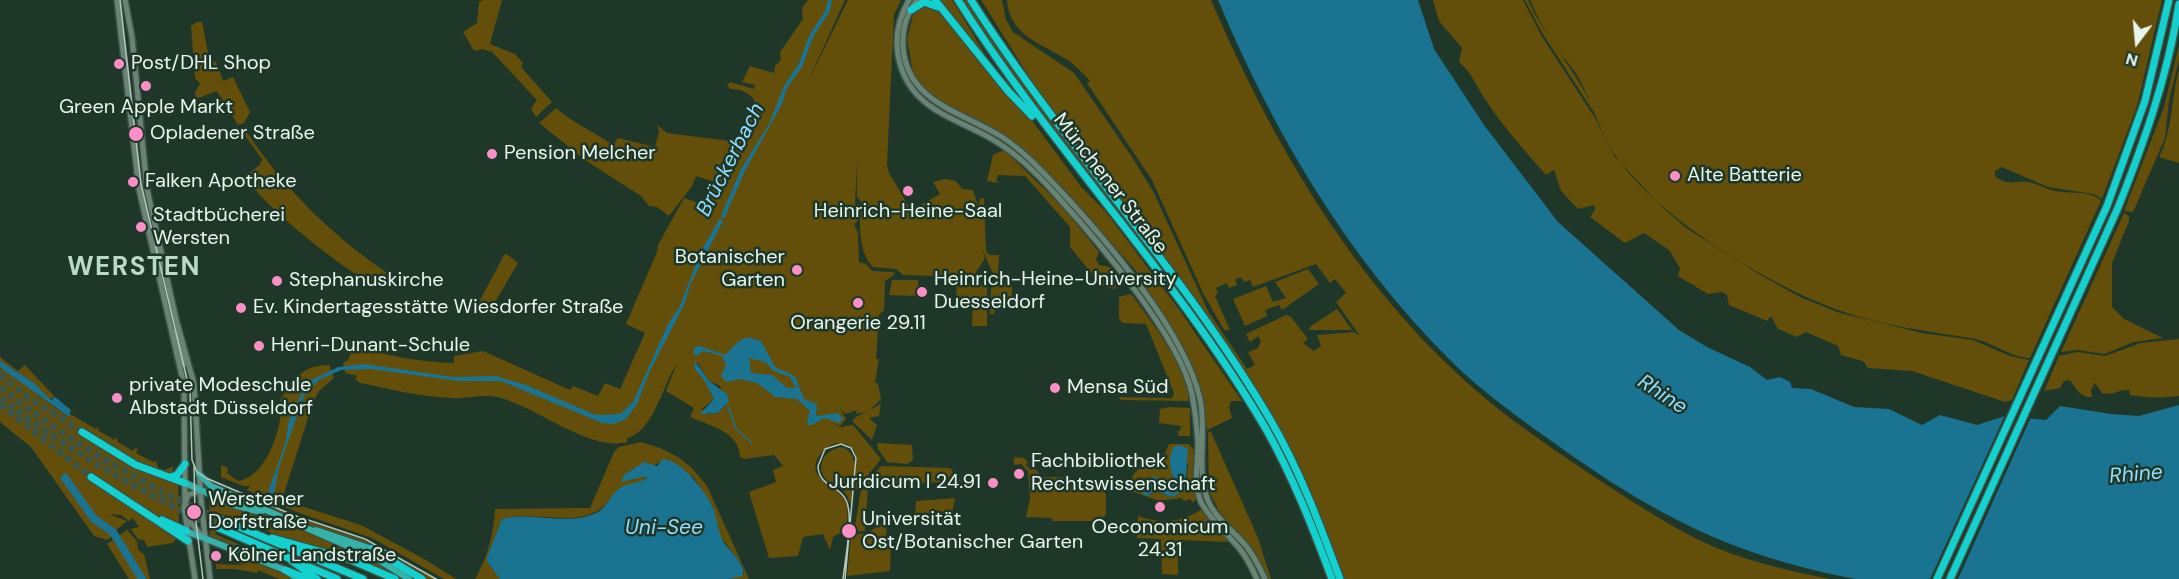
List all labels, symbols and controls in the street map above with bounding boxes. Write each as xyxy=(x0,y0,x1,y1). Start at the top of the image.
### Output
north arrow xyxy=(2107,12,2167,72)
text: N xyxy=(2123,48,2140,71)
place label: Post/DHL Shop xyxy=(131,52,271,76)
marker: Post/DHL Shop xyxy=(112,57,126,71)
marker: Green Apple Markt xyxy=(139,79,153,93)
place label: Green Apple Markt xyxy=(59,96,233,120)
water label: Brückerbach xyxy=(692,99,770,221)
street label: Münchener Straße xyxy=(1048,109,1172,259)
place label: Opladener Straße xyxy=(150,122,315,146)
marker: Opladener Straße xyxy=(127,125,145,143)
place label: Pension Melcher xyxy=(504,142,656,166)
marker: Pension Melcher xyxy=(485,147,499,161)
place label: Alte Batterie xyxy=(1687,164,1802,188)
marker: Alte Batterie xyxy=(1668,169,1682,183)
place label: Falken Apotheke xyxy=(145,170,297,194)
marker: Falken Apotheke xyxy=(126,175,140,189)
marker: Heinrich-Heine-Saal xyxy=(901,184,915,198)
place label: Heinrich-Heine-Saal xyxy=(814,200,1002,224)
place label: Stadtbücherei Wersten xyxy=(153,204,285,251)
marker: Stadtbücherei Wersten xyxy=(134,220,148,234)
place label: Botanischer Garten xyxy=(675,246,785,293)
district label: WERSTEN xyxy=(67,252,201,284)
marker: Botanischer Garten xyxy=(790,263,804,277)
place label: Heinrich-Heine-University Duesseldorf xyxy=(934,268,1177,315)
place label: Stephanuskirche xyxy=(289,269,444,293)
marker: Stephanuskirche xyxy=(270,274,284,288)
marker: Heinrich-Heine-University Duesseldorf xyxy=(915,285,929,299)
place label: Ev. Kindertagesstätte Wiesdorfer Straße xyxy=(253,296,623,320)
marker: Orangerie 29.11 xyxy=(851,296,865,310)
marker: Ev. Kindertagesstätte Wiesdorfer Straße xyxy=(234,301,248,315)
place label: Orangerie 29.11 xyxy=(790,312,926,336)
place label: Henri-Dunant-Schule xyxy=(271,334,470,358)
marker: Henri-Dunant-Schule xyxy=(252,339,266,353)
water label: Rhine xyxy=(1633,370,1691,420)
place label: private Modeschule Albstadt Düsseldorf xyxy=(129,374,313,421)
place label: Mensa Süd xyxy=(1067,376,1168,400)
marker: Mensa Süd xyxy=(1048,381,1062,395)
marker: private Modeschule Albstadt Düsseldorf xyxy=(110,391,124,405)
place label: Fachbibliothek Rechtswissenschaft xyxy=(1031,450,1216,497)
water label: Rhine xyxy=(2108,460,2164,490)
marker: Fachbibliothek Rechtswissenschaft xyxy=(1012,467,1026,481)
place label: Juridicum I 24.91 xyxy=(829,471,981,495)
marker: Juridicum I 24.91 xyxy=(986,476,1000,490)
place label: Werstener Dorfstraße xyxy=(208,488,307,535)
marker: Oeconomicum 24.31 xyxy=(1153,500,1167,514)
marker: Werstener Dorfstraße xyxy=(185,503,203,521)
place label: Universität Ost/Botanischer Garten xyxy=(862,508,1083,555)
water label: Uni-See xyxy=(625,515,703,541)
place label: Oeconomicum 24.31 xyxy=(1092,516,1228,563)
marker: Universität Ost/Botanischer Garten xyxy=(840,522,858,540)
place label: Kölner Landstraße xyxy=(228,544,396,568)
marker: Kölner Landstraße xyxy=(209,549,223,563)

